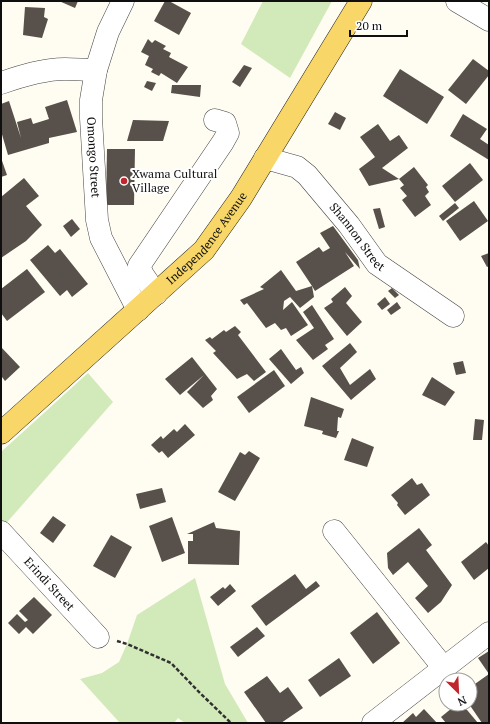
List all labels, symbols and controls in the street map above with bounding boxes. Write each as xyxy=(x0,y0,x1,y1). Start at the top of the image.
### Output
scale bar xyxy=(350,12,407,38)
text: 20 m xyxy=(356,18,383,33)
street label: Omongo Street xyxy=(84,116,104,199)
place label: Xwama Cultural Village xyxy=(132,166,218,195)
marker: Xwama Cultural Village xyxy=(119,176,129,186)
street label: Independence Avenue xyxy=(163,189,250,287)
street label: Shannon Street xyxy=(327,199,389,275)
street label: Erindi Street xyxy=(21,554,78,614)
north arrow xyxy=(438,672,478,712)
text: N xyxy=(455,693,469,709)

